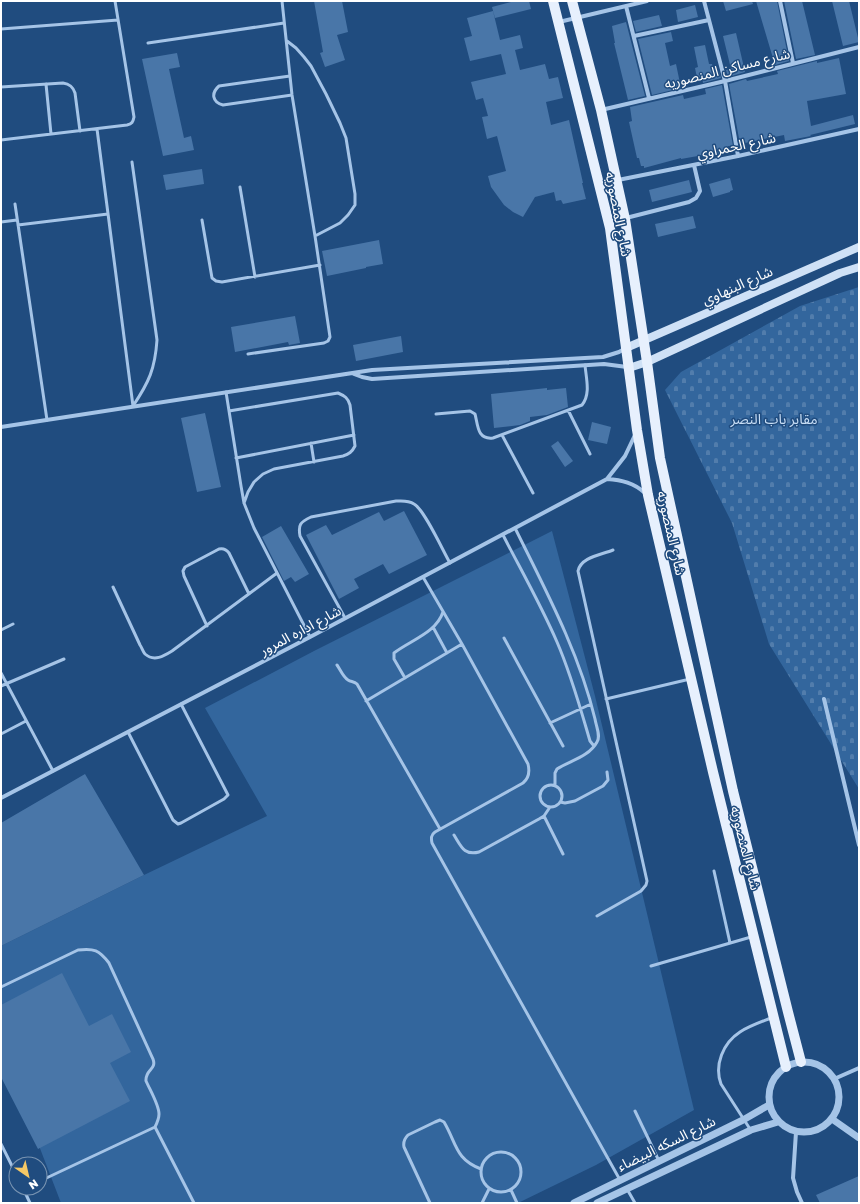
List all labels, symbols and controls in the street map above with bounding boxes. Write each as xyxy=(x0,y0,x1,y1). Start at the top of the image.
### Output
street label: شارع مساكن المنصوريه xyxy=(662,44,792,95)
street label: شارع الحمراوي xyxy=(695,128,778,165)
street label: شارع المنصوريه xyxy=(599,170,636,259)
street label: شارع البنهاوي xyxy=(699,262,776,311)
park label: مقابر باب النصر xyxy=(729,410,818,428)
street label: شارع المنصوريه xyxy=(651,489,690,578)
street label: شارع اداره المرور xyxy=(255,601,345,662)
street label: شارع المنصوريه xyxy=(724,804,765,893)
street label: شارع السكه البيضاء xyxy=(614,1112,719,1177)
north arrow xyxy=(8,1156,48,1196)
text: N xyxy=(27,1177,41,1192)

